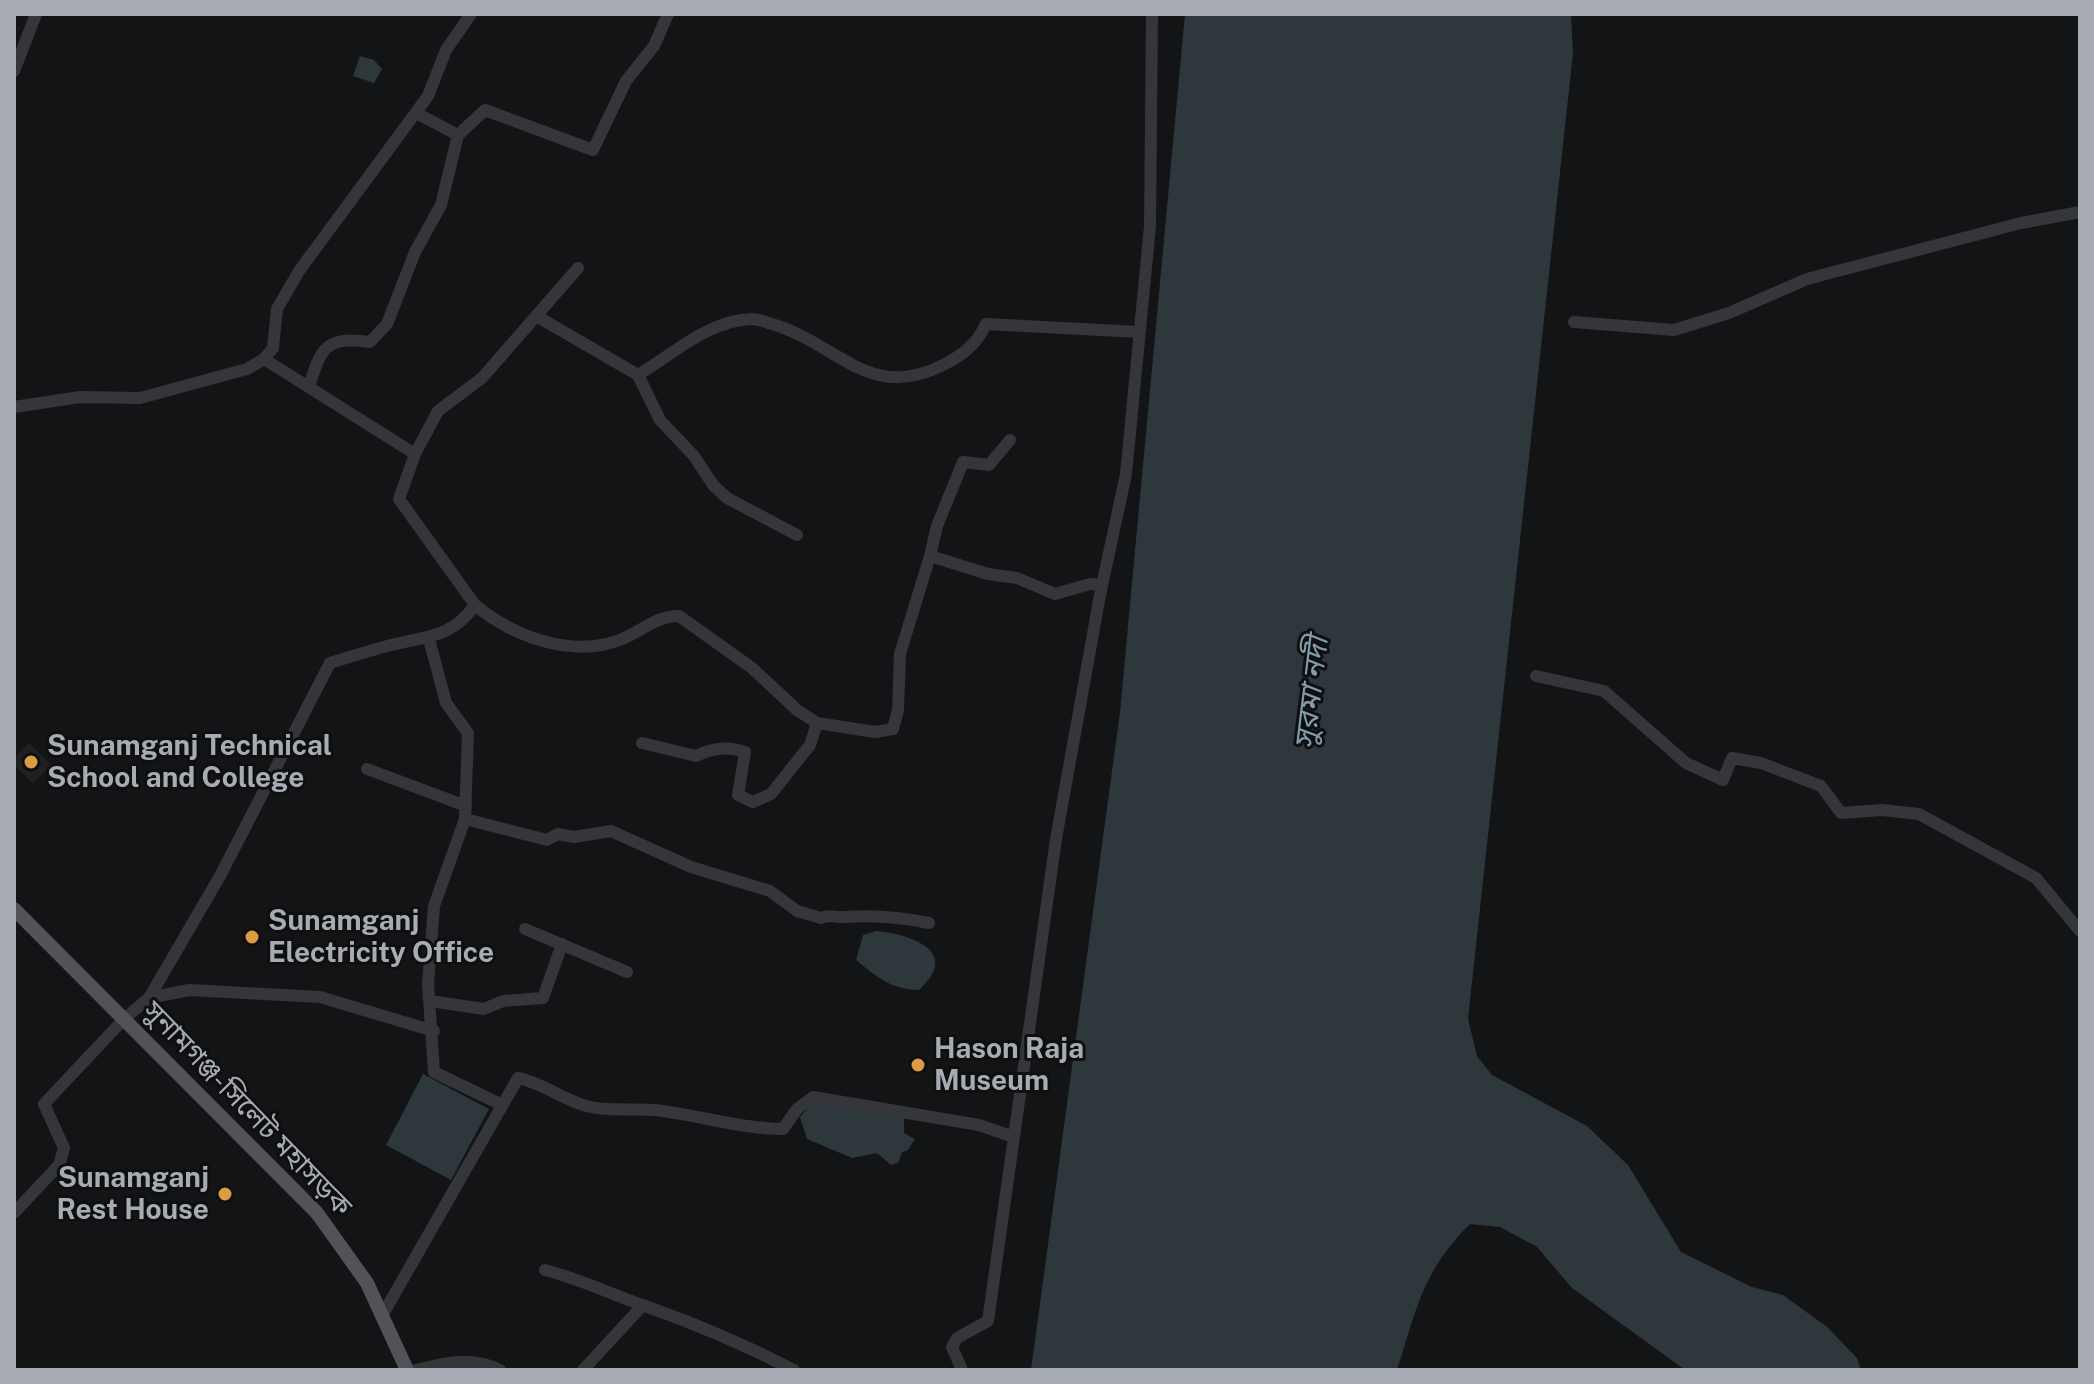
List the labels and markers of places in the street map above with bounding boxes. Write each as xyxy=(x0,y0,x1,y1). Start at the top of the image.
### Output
place label: Sunamganj Technical School and College xyxy=(47,729,332,795)
marker: Sunamganj Technical School and College xyxy=(22,753,40,771)
place label: Sunamganj Electricity Office xyxy=(268,904,494,970)
marker: Sunamganj Electricity Office xyxy=(243,928,261,946)
place label: Hason Raja Museum xyxy=(934,1032,1084,1098)
marker: Hason Raja Museum xyxy=(909,1056,927,1074)
place label: Sunamganj Rest House xyxy=(57,1161,209,1227)
marker: Sunamganj Rest House xyxy=(216,1185,234,1203)

